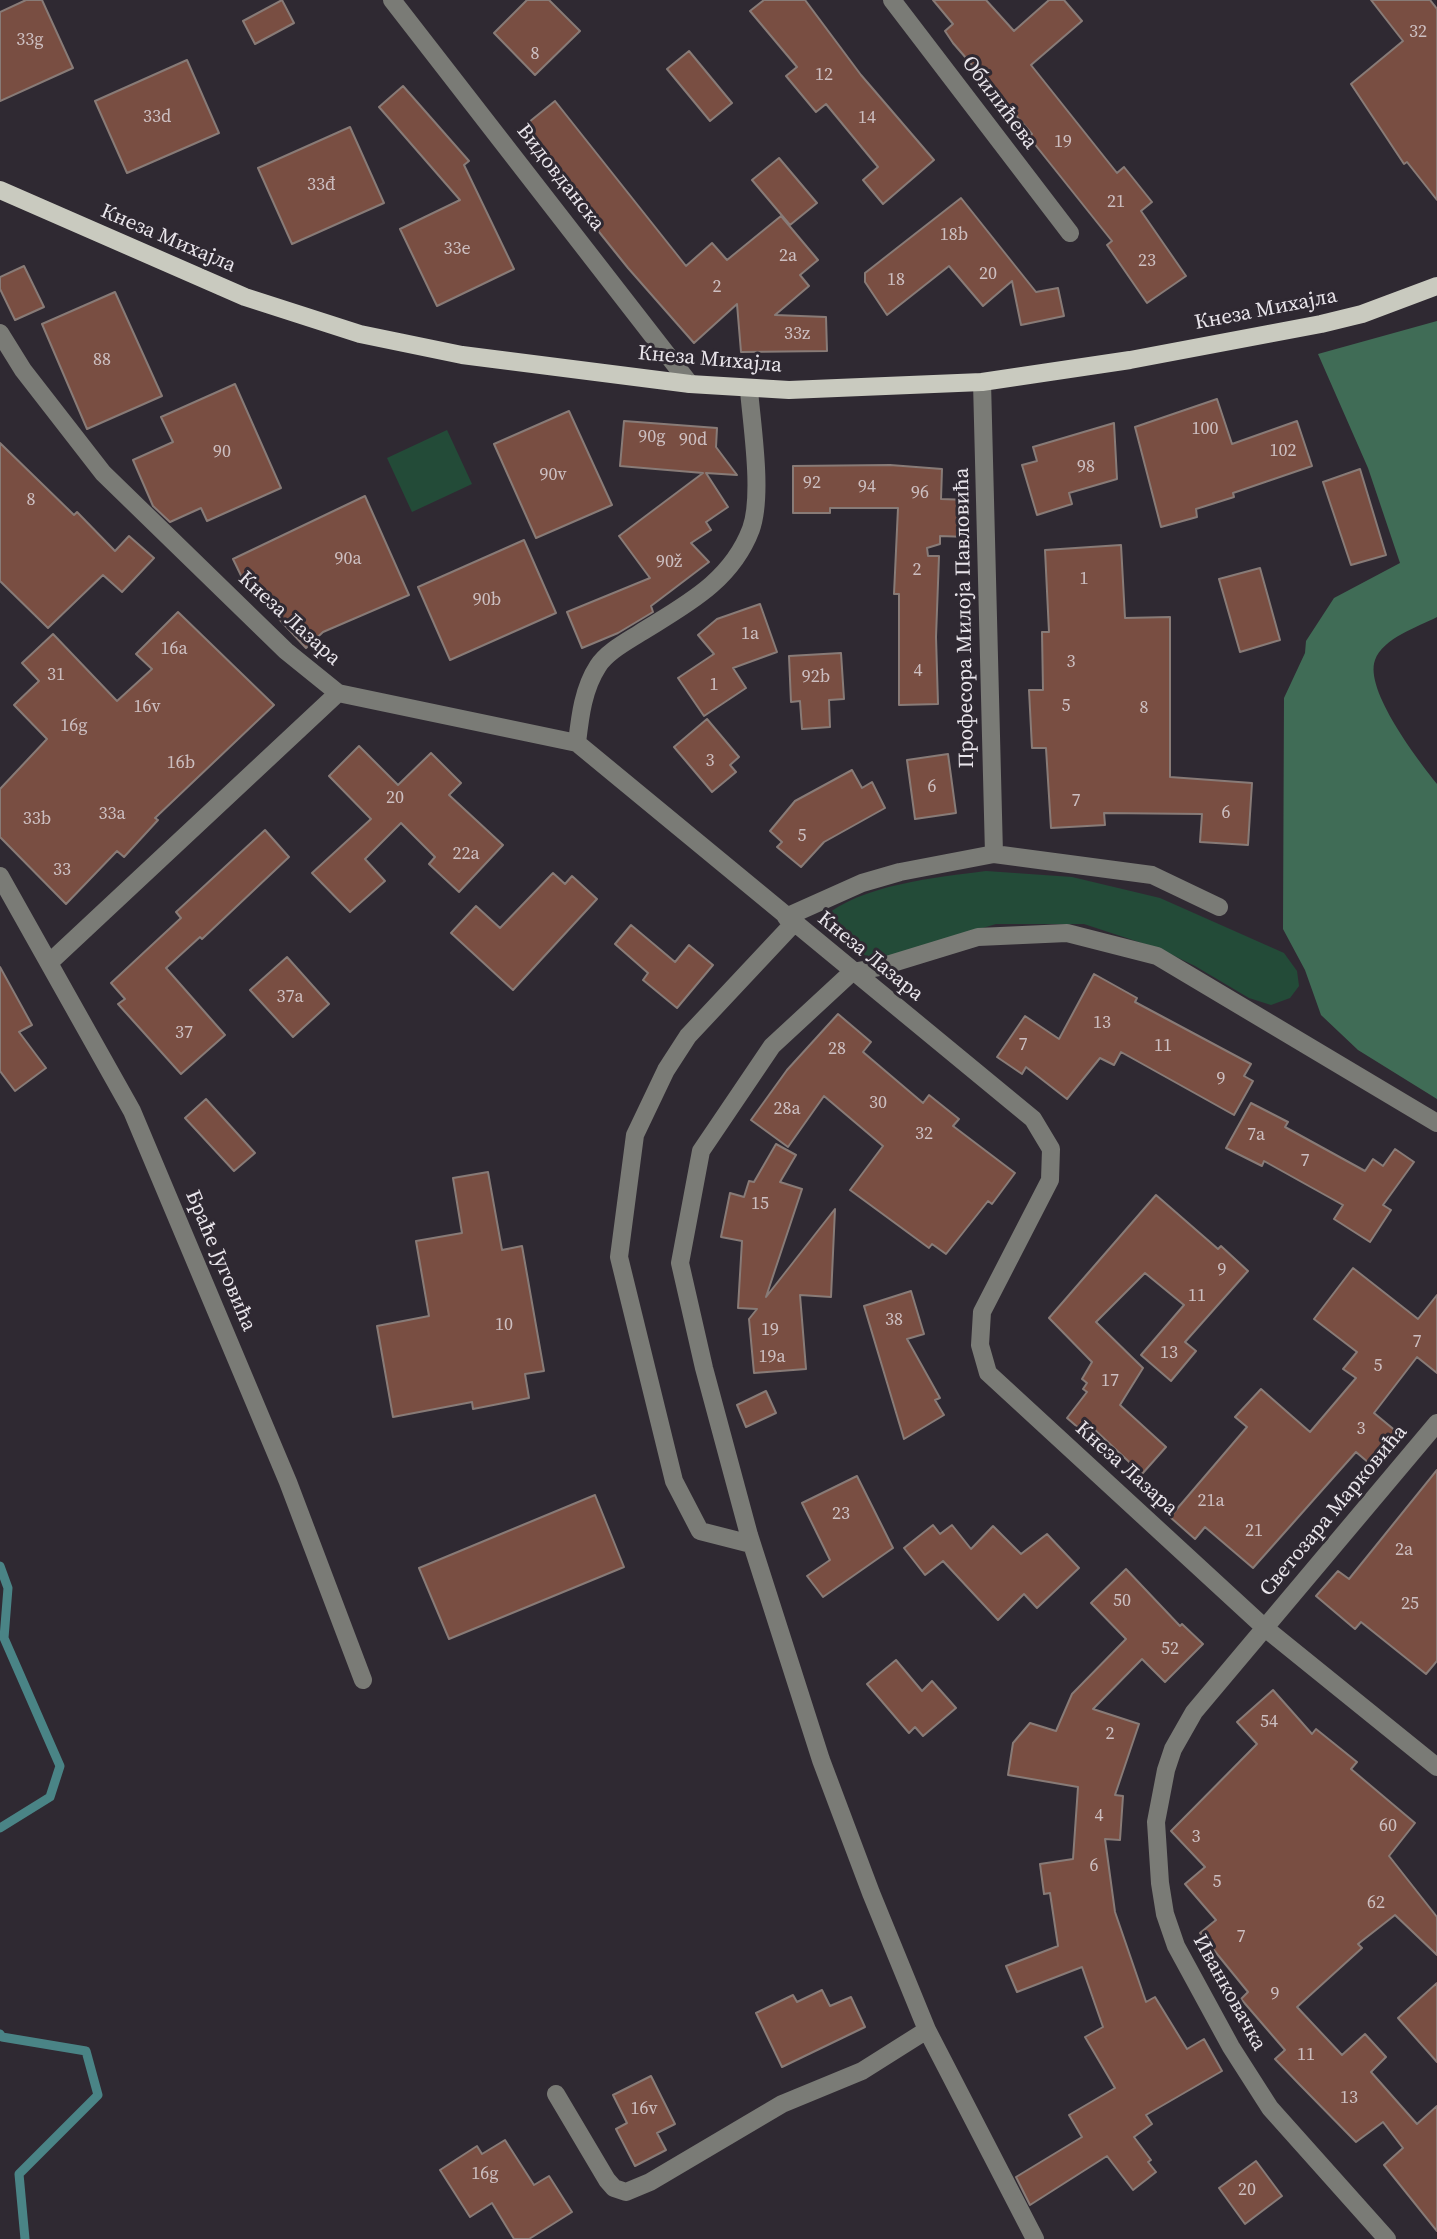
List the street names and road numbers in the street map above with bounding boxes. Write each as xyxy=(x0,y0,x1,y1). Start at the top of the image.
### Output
street label: Обилићева xyxy=(956,51,1042,155)
street label: Видовданска xyxy=(510,120,610,236)
street label: Кнеза Михајла xyxy=(97,199,239,279)
street label: Кнеза Михајла xyxy=(1193,284,1339,336)
street label: Кнеза Михајла xyxy=(637,341,783,379)
street label: Професора Милоја Павловића xyxy=(950,468,980,768)
street label: Кнеза Лазара xyxy=(233,566,345,672)
street label: Кнеза Лазара xyxy=(812,907,928,1007)
street label: Браће Југовића xyxy=(179,1187,261,1335)
street label: Кнеза Лазара xyxy=(1070,1416,1182,1522)
street label: Светозара Марковића xyxy=(1255,1420,1413,1602)
street label: Иванковачка xyxy=(1187,1931,1271,2055)

